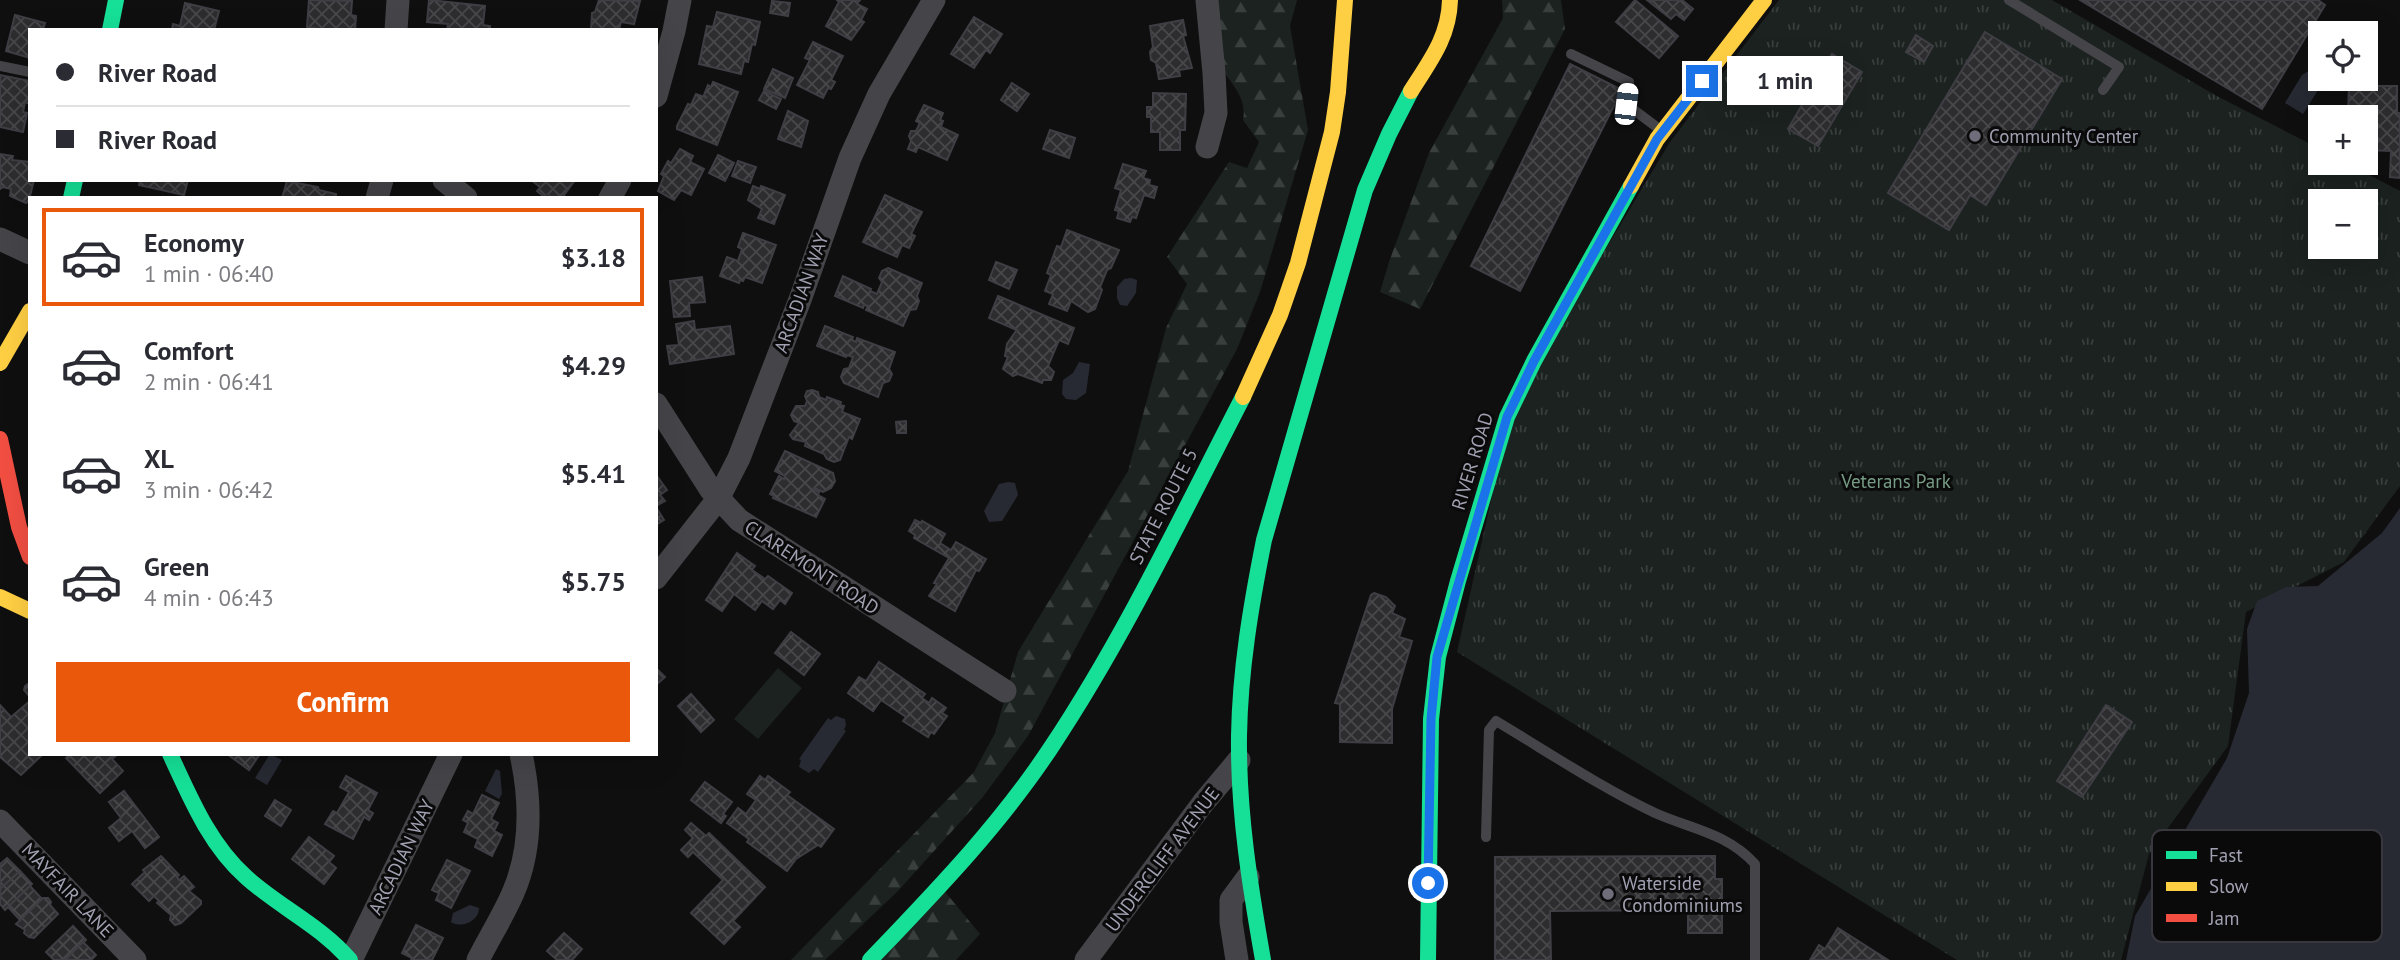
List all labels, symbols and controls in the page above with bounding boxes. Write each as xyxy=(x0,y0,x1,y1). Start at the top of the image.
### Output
map controls xyxy=(2308,21,2378,259)
button: locate xyxy=(2308,21,2378,91)
text: River Road xyxy=(98,56,217,89)
callout: 1 min xyxy=(1726,56,1842,106)
route end xyxy=(1686,65,1718,97)
text: 1 min xyxy=(1757,66,1813,95)
car xyxy=(1614,82,1639,126)
button: + xyxy=(2308,105,2378,175)
text: River Road xyxy=(98,123,217,156)
place label: Community Center xyxy=(1989,124,2139,148)
marker: Community Center xyxy=(1967,128,1983,144)
button: − xyxy=(2308,189,2378,259)
icon: car xyxy=(60,226,123,289)
text: Economy xyxy=(144,226,244,259)
street label: ARCADIAN WAY xyxy=(768,230,834,356)
text: $3.18 xyxy=(561,241,626,274)
text: 1 min · 06:40 xyxy=(144,259,274,288)
icon: car xyxy=(60,334,123,397)
text: Comfort xyxy=(144,334,234,367)
text: $4.29 xyxy=(561,349,626,382)
text: 2 min · 06:41 xyxy=(144,367,274,396)
street label: RIVER ROAD xyxy=(1446,409,1498,513)
icon: car xyxy=(60,442,123,505)
text: XL xyxy=(144,442,174,475)
street label: STATE ROUTE 5 xyxy=(1123,444,1203,568)
text: $5.41 xyxy=(561,457,626,490)
park label: Veterans Park xyxy=(1840,469,1951,493)
text: 3 min · 06:42 xyxy=(144,475,274,504)
street label: CLAREMONT ROAD xyxy=(740,515,884,619)
icon: car xyxy=(60,550,123,613)
text: Green xyxy=(144,550,209,583)
text: $5.75 xyxy=(561,565,626,598)
text: 4 min · 06:43 xyxy=(144,583,274,612)
button: Confirm xyxy=(56,662,630,742)
street label: UNDERCLIFF AVENUE xyxy=(1100,782,1224,936)
street label: ARCADIAN WAY xyxy=(363,795,439,919)
legend xyxy=(2152,830,2382,942)
street label: MAYFAIR LANE xyxy=(17,838,119,942)
text: Fast xyxy=(2209,843,2243,867)
route start xyxy=(1412,867,1444,899)
place label: Waterside Condominiums xyxy=(1622,871,1743,917)
text: Slow xyxy=(2209,874,2249,898)
marker: Waterside Condominiums xyxy=(1600,886,1616,902)
text: Jam xyxy=(2208,906,2239,930)

